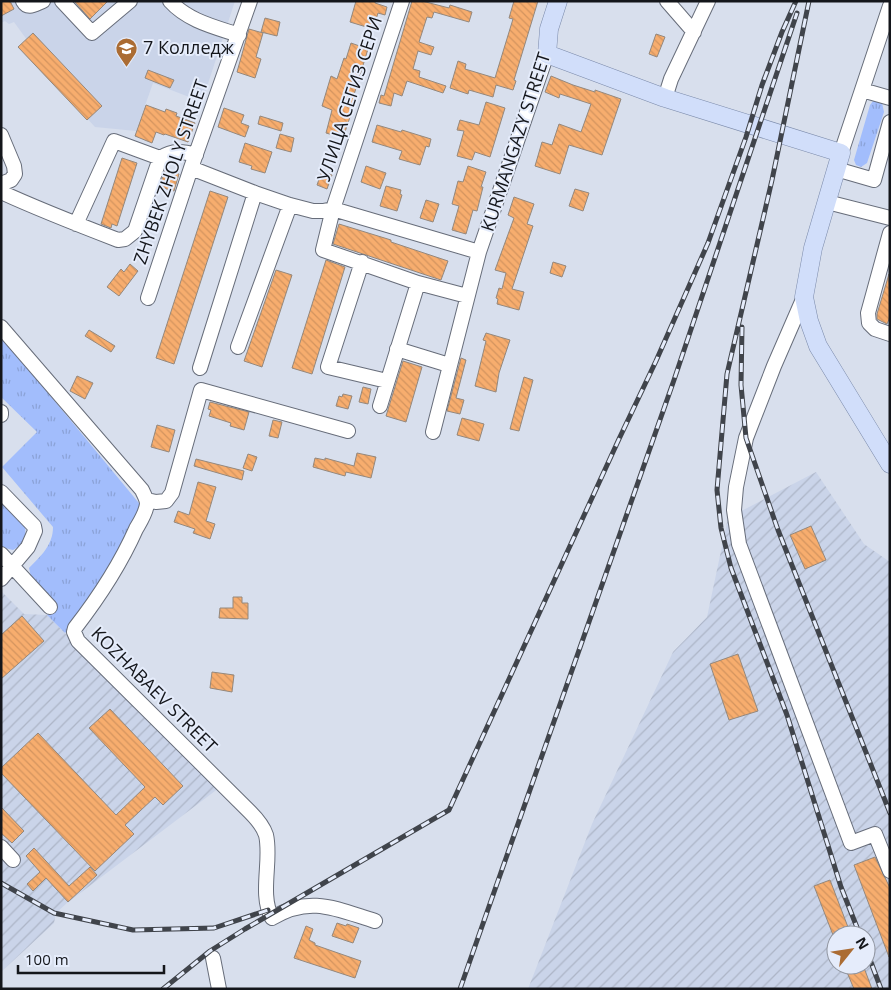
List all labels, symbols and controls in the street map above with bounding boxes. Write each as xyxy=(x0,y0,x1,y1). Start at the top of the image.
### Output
street label: УЛИЦА СЕГИЗ СЕРИ xyxy=(311,13,387,184)
place label: 7 Колледж xyxy=(143,35,235,59)
school or university icon: 7 Колледж xyxy=(115,36,139,67)
street label: KURMANGAZY STREET xyxy=(475,49,555,234)
street label: ZHYBEK ZHOLY STREET xyxy=(127,76,213,267)
street label: KOZHABAEV STREET xyxy=(86,621,223,758)
north arrow xyxy=(826,925,876,975)
text: N xyxy=(852,934,874,953)
scale bar xyxy=(18,942,164,974)
text: 100 m xyxy=(25,949,69,969)

